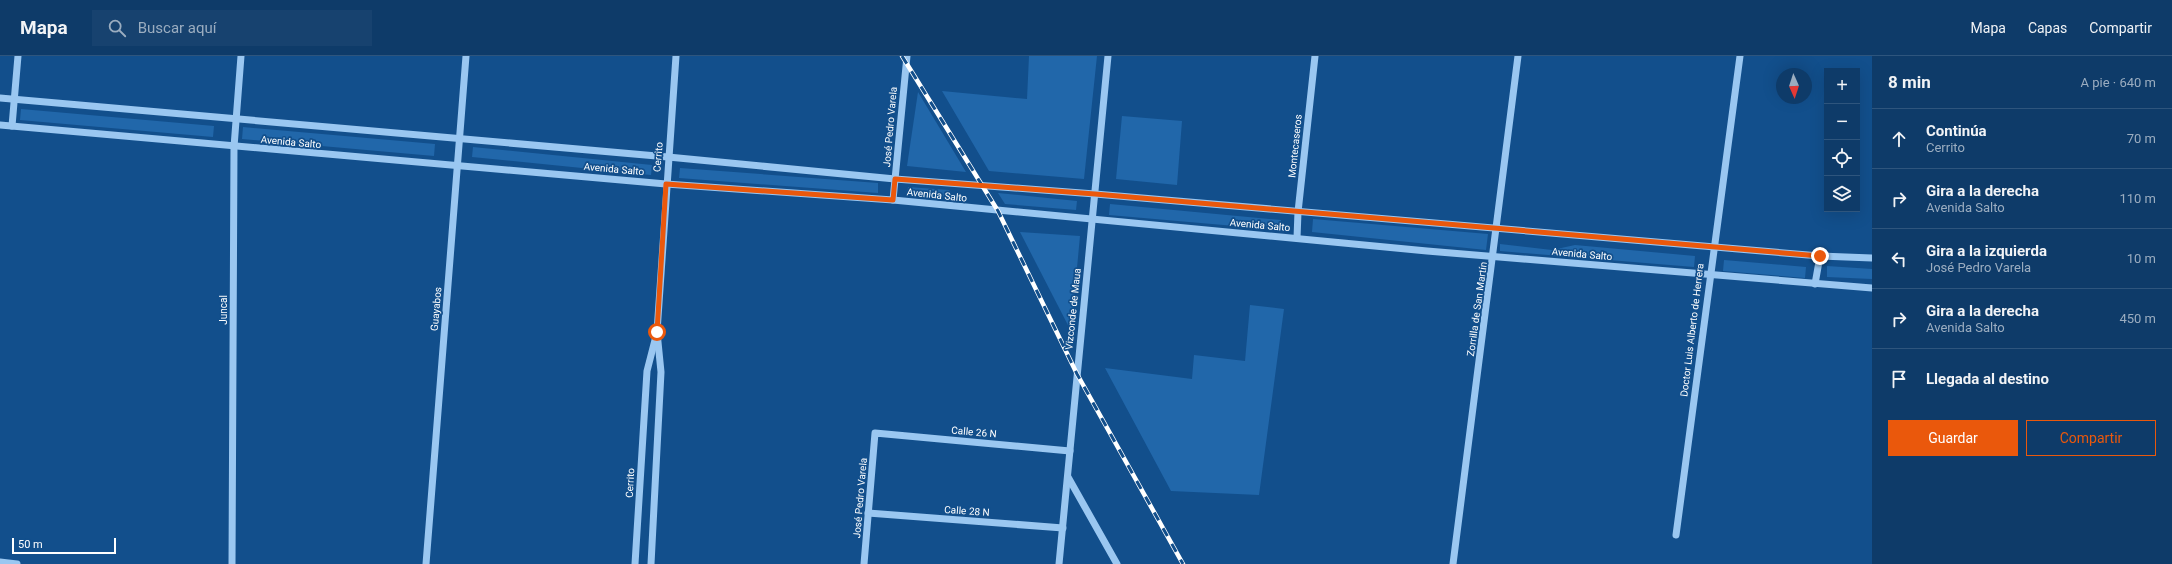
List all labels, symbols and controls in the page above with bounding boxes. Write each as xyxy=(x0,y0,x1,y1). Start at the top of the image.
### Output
search box xyxy=(92,10,372,46)
text: Mapa xyxy=(20,16,68,39)
icon: search xyxy=(106,17,128,39)
text: Buscar aquí xyxy=(138,19,217,37)
text: Mapa xyxy=(1971,20,2006,36)
text: Capas xyxy=(2028,20,2067,36)
text: Compartir xyxy=(2089,20,2152,36)
north arrow xyxy=(1776,68,1812,104)
map controls xyxy=(1824,68,1860,212)
button: + xyxy=(1824,68,1860,104)
text: 8 min xyxy=(1888,72,1931,92)
text: A pie · 640 m xyxy=(2081,75,2156,90)
street label: José Pedro Varela xyxy=(881,86,899,168)
button: − xyxy=(1824,104,1860,140)
street label: Montecaseros xyxy=(1286,114,1304,178)
text: Continúa xyxy=(1926,122,1987,140)
icon: ahead xyxy=(1888,128,1910,150)
text: 70 m xyxy=(2127,131,2156,146)
street label: Avenida Salto xyxy=(260,134,322,150)
button: locate xyxy=(1824,140,1860,176)
text: Cerrito xyxy=(1926,140,1965,155)
street label: Cerrito xyxy=(651,141,665,172)
street label: Avenida Salto xyxy=(583,161,645,177)
button: layers xyxy=(1824,176,1860,212)
text: Gira a la derecha xyxy=(1926,182,2039,200)
street label: Avenida Salto xyxy=(906,186,968,204)
icon: right xyxy=(1888,188,1910,210)
text: 110 m xyxy=(2119,191,2156,206)
text: Avenida Salto xyxy=(1926,200,2005,215)
street label: Avenida Salto xyxy=(1229,217,1291,233)
text: Gira a la izquierda xyxy=(1926,242,2047,260)
street label: Avenida Salto xyxy=(1551,246,1613,262)
route end xyxy=(1811,247,1829,265)
icon: left xyxy=(1888,248,1910,270)
text: 10 m xyxy=(2127,251,2156,266)
text: José Pedro Varela xyxy=(1926,260,2031,275)
street label: Zorrilla de San Martín xyxy=(1465,261,1489,357)
street label: Doctor Luis Alberto de Herrera xyxy=(1678,263,1706,397)
street label: Vizconde de Maua xyxy=(1063,268,1083,350)
street label: Guayabos xyxy=(429,286,443,332)
street label: Juncal xyxy=(218,295,229,325)
text: Gira a la derecha xyxy=(1926,302,2039,320)
icon: right xyxy=(1888,308,1910,330)
text: 450 m xyxy=(2119,311,2156,326)
text: Avenida Salto xyxy=(1926,320,2005,335)
route start xyxy=(648,323,666,341)
icon: arrive xyxy=(1888,368,1910,390)
text: Llegada al destino xyxy=(1926,370,2049,388)
button: Guardar xyxy=(1888,420,2018,456)
button: Compartir xyxy=(2026,420,2156,456)
street label: Calle 26 N xyxy=(951,425,997,439)
street label: José Pedro Varela xyxy=(851,457,869,539)
street label: Cerrito xyxy=(624,467,636,498)
street label: Calle 28 N xyxy=(944,504,990,518)
scale bar xyxy=(12,536,116,555)
text: 50 m xyxy=(18,538,43,551)

